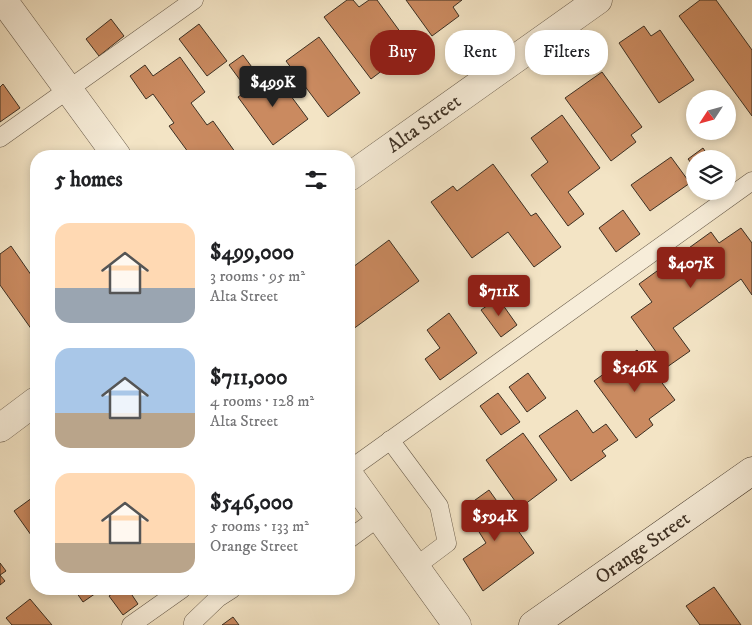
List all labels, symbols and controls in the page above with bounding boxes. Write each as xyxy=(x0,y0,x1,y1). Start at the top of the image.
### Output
chip: Buy xyxy=(370,30,435,75)
chip: Rent xyxy=(445,30,515,75)
chip: Filters xyxy=(525,30,608,75)
pin: $499K xyxy=(238,66,308,108)
text: $499K xyxy=(250,72,296,92)
street label: Alta Street xyxy=(382,89,466,159)
north arrow xyxy=(686,90,736,140)
map controls xyxy=(686,90,736,200)
button: layers xyxy=(686,150,736,200)
icon: filters xyxy=(302,166,330,194)
text: 5 homes xyxy=(55,167,123,193)
text: $499,000 xyxy=(210,240,294,266)
icon: home xyxy=(95,243,155,303)
pin: $407K xyxy=(656,246,726,289)
text: $407K xyxy=(668,253,714,273)
text: 3 rooms · 95 m² xyxy=(210,266,305,286)
pin: $711K xyxy=(464,274,534,317)
text: $711K xyxy=(479,281,519,301)
text: Alta Street xyxy=(210,286,278,306)
pin: $546K xyxy=(600,350,670,393)
text: $546K xyxy=(613,357,657,377)
text: $711,000 xyxy=(210,365,288,391)
icon: home xyxy=(95,368,155,428)
text: 4 rooms · 128 m² xyxy=(210,391,314,411)
text: Alta Street xyxy=(210,411,278,431)
text: $546,000 xyxy=(210,490,293,516)
icon: home xyxy=(95,493,155,553)
pin: $594K xyxy=(460,500,530,542)
text: $594K xyxy=(472,506,518,526)
street label: Orange Street xyxy=(590,506,695,590)
text: 5 rooms · 133 m² xyxy=(210,516,309,536)
text: Orange Street xyxy=(210,536,298,556)

